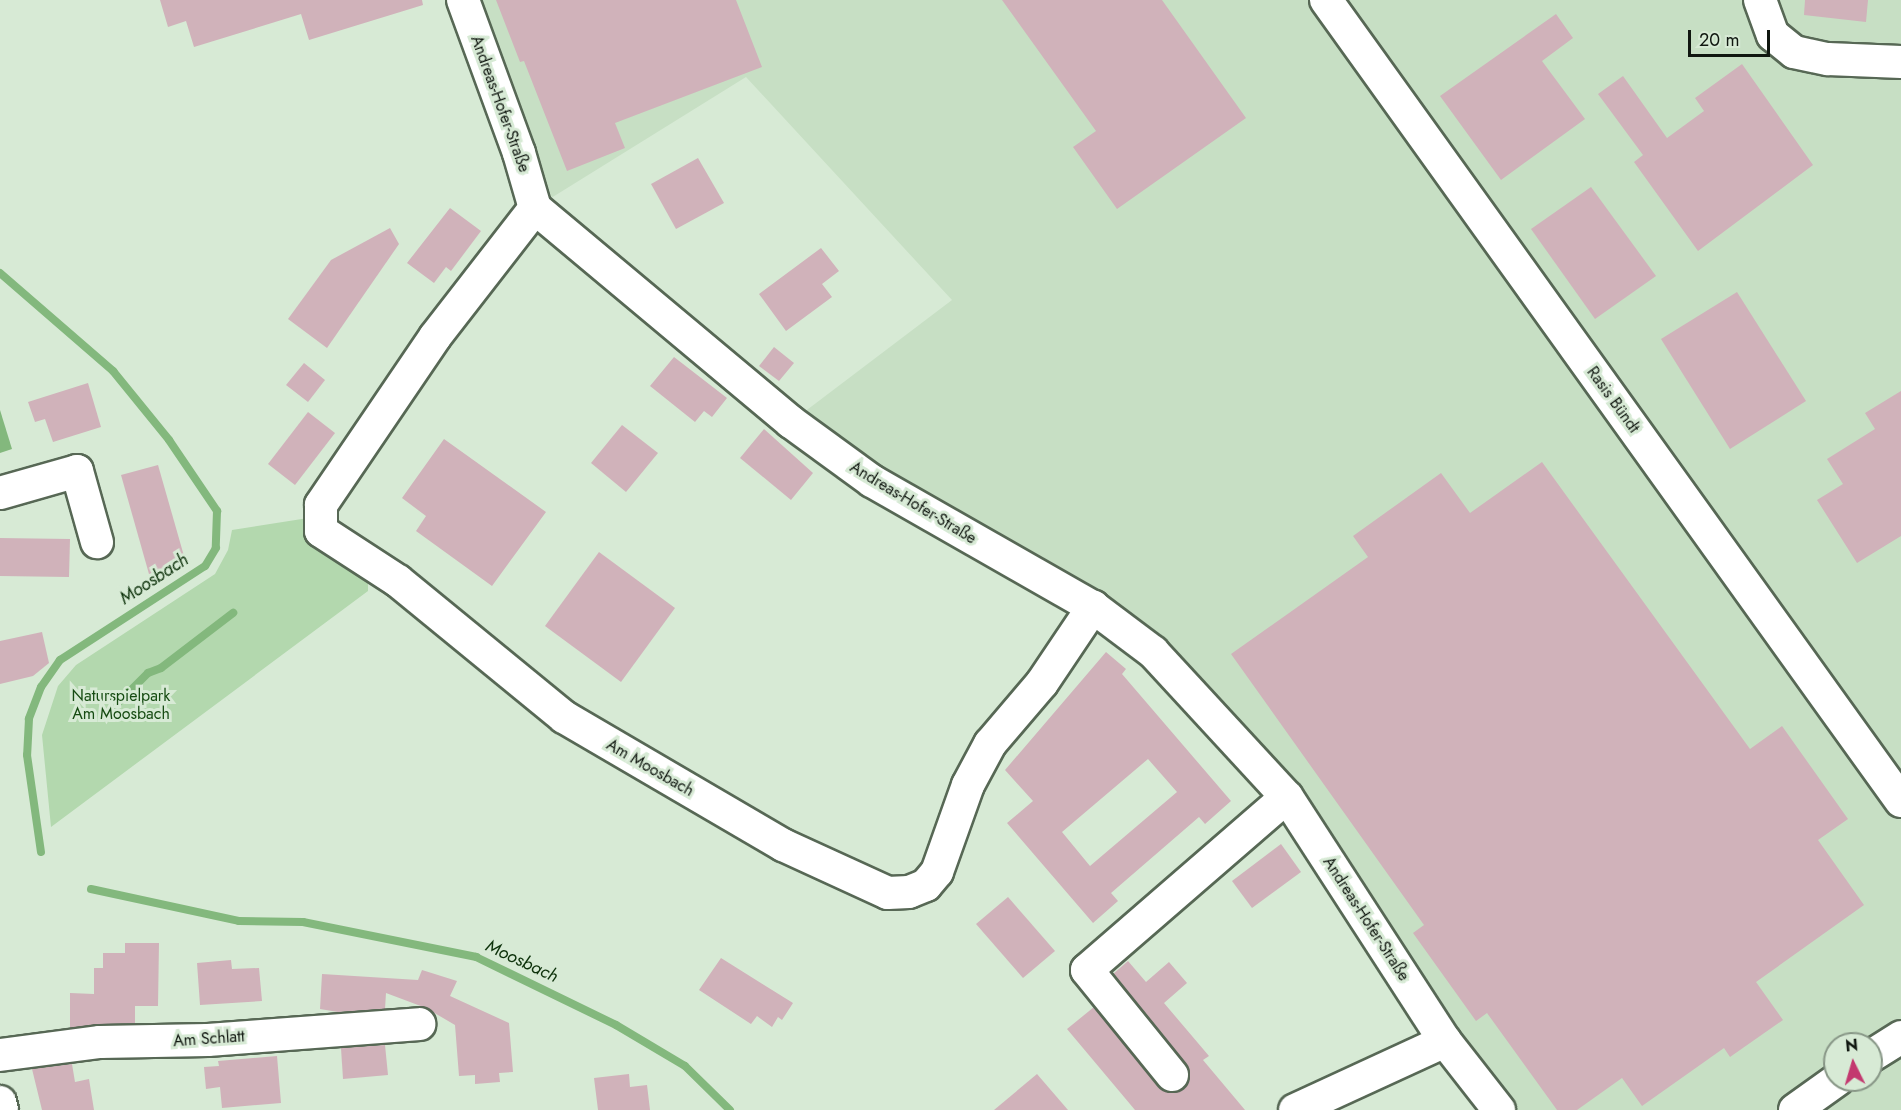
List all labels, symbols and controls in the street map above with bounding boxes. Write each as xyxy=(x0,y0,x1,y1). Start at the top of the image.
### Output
scale bar xyxy=(1691,18,1774,56)
text: 20 m xyxy=(1699,27,1739,53)
street label: Andreas-Hofer-Straße xyxy=(466,33,534,175)
street label: Rasis Bündt xyxy=(1583,363,1643,437)
street label: Andreas-Hofer-Straße xyxy=(846,458,980,548)
water label: Moosbach xyxy=(116,549,192,609)
park label: Naturspielpark Am Moosbach xyxy=(72,686,170,724)
street label: Am Moosbach xyxy=(603,735,697,801)
street label: Andreas-Hofer-Straße xyxy=(1319,853,1413,985)
water label: Moosbach xyxy=(482,935,562,987)
street label: Am Schlatt xyxy=(173,1027,245,1051)
north arrow xyxy=(1823,1032,1883,1092)
text: N xyxy=(1844,1034,1859,1058)

